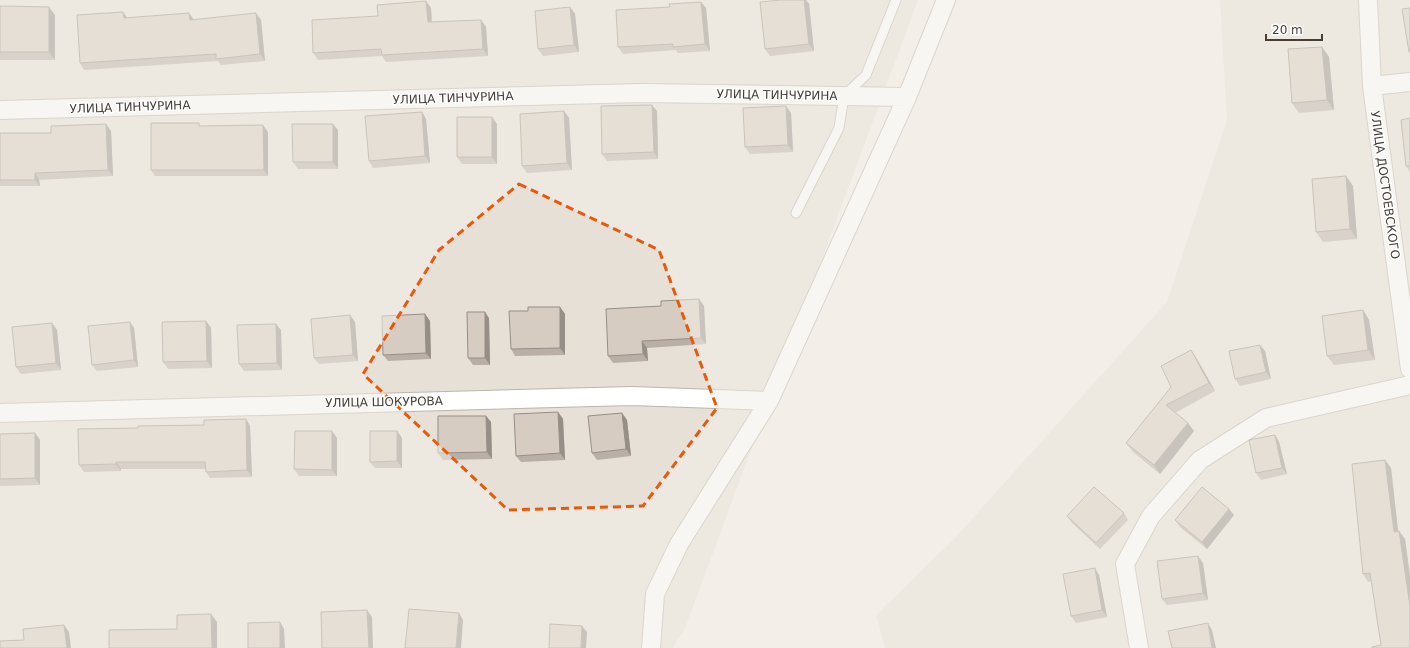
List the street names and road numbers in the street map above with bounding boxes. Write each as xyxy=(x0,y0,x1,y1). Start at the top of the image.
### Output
street label: УЛИЦА ТИНЧУРИНА xyxy=(716,87,838,103)
street label: УЛИЦА ТИНЧУРИНА xyxy=(392,89,514,107)
street label: УЛИЦА ТИНЧУРИНА xyxy=(69,98,191,116)
street label: УЛИЦА ДОСТОЕВСКОГО xyxy=(1368,110,1402,260)
street label: УЛИЦА ШОКУРОВА xyxy=(325,394,444,410)

